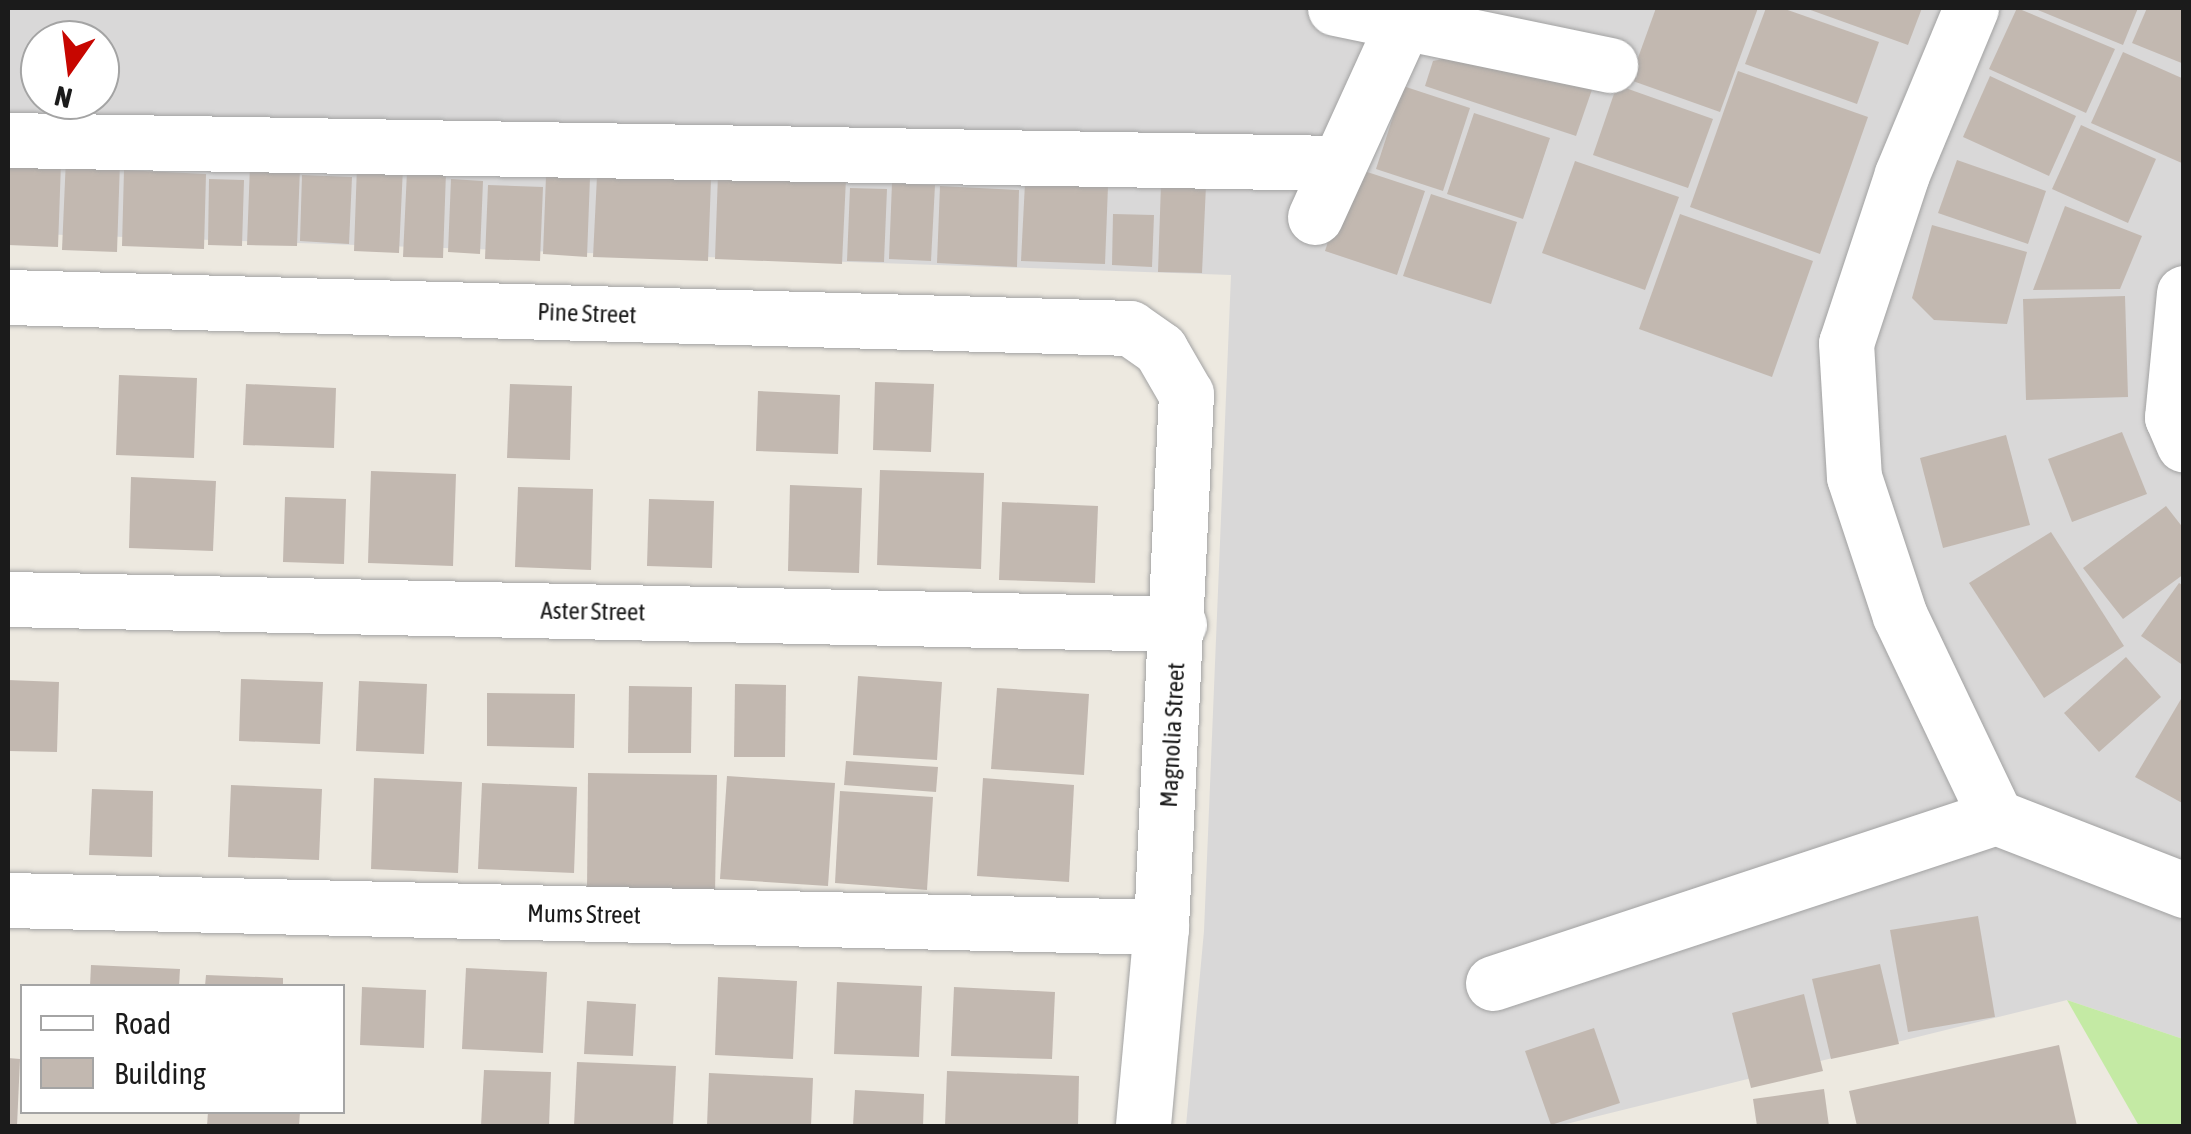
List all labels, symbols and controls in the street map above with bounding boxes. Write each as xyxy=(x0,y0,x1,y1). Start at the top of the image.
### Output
north arrow xyxy=(20,20,120,120)
text: N xyxy=(51,80,75,115)
street label: Pine Street xyxy=(537,296,637,330)
street label: Aster Street xyxy=(540,595,646,627)
street label: Magnolia Street xyxy=(1153,662,1191,808)
street label: Mums Street xyxy=(527,898,641,930)
legend xyxy=(20,984,345,1114)
text: Road xyxy=(114,1006,171,1040)
text: Building xyxy=(114,1056,206,1090)

